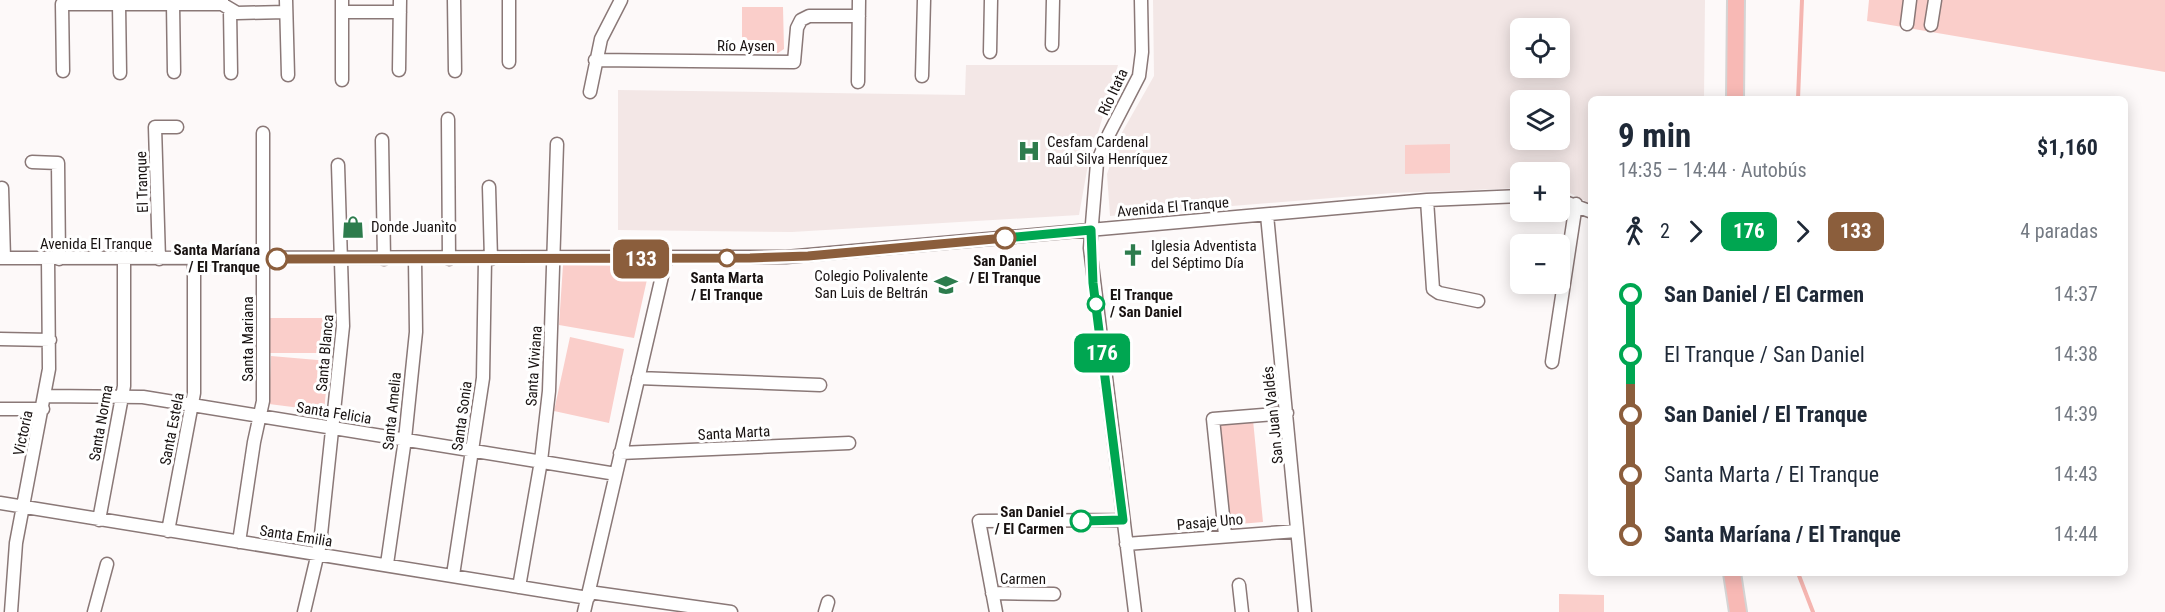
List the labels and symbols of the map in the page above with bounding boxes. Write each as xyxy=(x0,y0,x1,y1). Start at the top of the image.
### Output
street label: Río Aysen xyxy=(717,37,775,55)
street label: Río Itata xyxy=(1094,66,1132,118)
place label: Cesfam Cardenal Raúl Silva Henríquez xyxy=(1047,133,1168,168)
hospital icon: Cesfam Cardenal Raúl Silva Henríquez xyxy=(1016,138,1042,164)
street label: El Tranque xyxy=(132,151,152,213)
street label: Avenida El Tranque xyxy=(1116,193,1230,221)
shop icon: Donde Juanito xyxy=(340,214,366,240)
place label: Donde Juanito xyxy=(371,218,457,236)
marker: San Daniel / El Tranque xyxy=(994,227,1016,249)
street label: Avenida El Tranque xyxy=(40,235,152,253)
place label: Iglesia Adventista del Séptimo Día xyxy=(1151,237,1257,272)
line badge: 133 xyxy=(606,240,676,278)
place label: Santa Maríana / El Tranque xyxy=(173,241,260,276)
church icon: Iglesia Adventista del Séptimo Día xyxy=(1120,242,1146,268)
marker: Santa Maríana / El Tranque xyxy=(266,248,288,270)
marker: Santa Marta / El Tranque xyxy=(718,249,736,267)
place label: San Daniel / El Tranque xyxy=(969,252,1041,287)
place label: Colegio Polivalente San Luis de Beltrán xyxy=(814,267,928,302)
place label: Santa Marta / El Tranque xyxy=(690,269,764,304)
school or university icon: Colegio Polivalente San Luis de Beltrán xyxy=(933,272,959,298)
place label: El Tranque / San Daniel xyxy=(1110,286,1182,321)
marker: El Tranque / San Daniel xyxy=(1087,295,1105,313)
street label: Santa Mariana xyxy=(239,296,257,382)
street label: Santa Blanca xyxy=(313,314,337,392)
street label: Santa Viviana xyxy=(522,325,546,407)
line badge: 176 xyxy=(1068,334,1136,372)
street label: San Juan Valdés xyxy=(1259,365,1287,465)
street label: Santa Amelia xyxy=(379,371,405,451)
street label: Santa Sonia xyxy=(448,380,476,452)
street label: Santa Norma xyxy=(85,383,117,463)
street label: Santa Estela xyxy=(156,391,188,467)
street label: Santa Felicia xyxy=(295,398,373,428)
street label: Victoria xyxy=(9,409,37,457)
street label: Santa Marta xyxy=(697,422,771,444)
place label: San Daniel / El Carmen xyxy=(995,503,1064,538)
marker: San Daniel / El Carmen xyxy=(1070,510,1092,532)
street label: Pasaje Uno xyxy=(1176,510,1244,534)
street label: Santa Emilia xyxy=(258,521,334,551)
street label: Carmen xyxy=(1000,570,1046,588)

